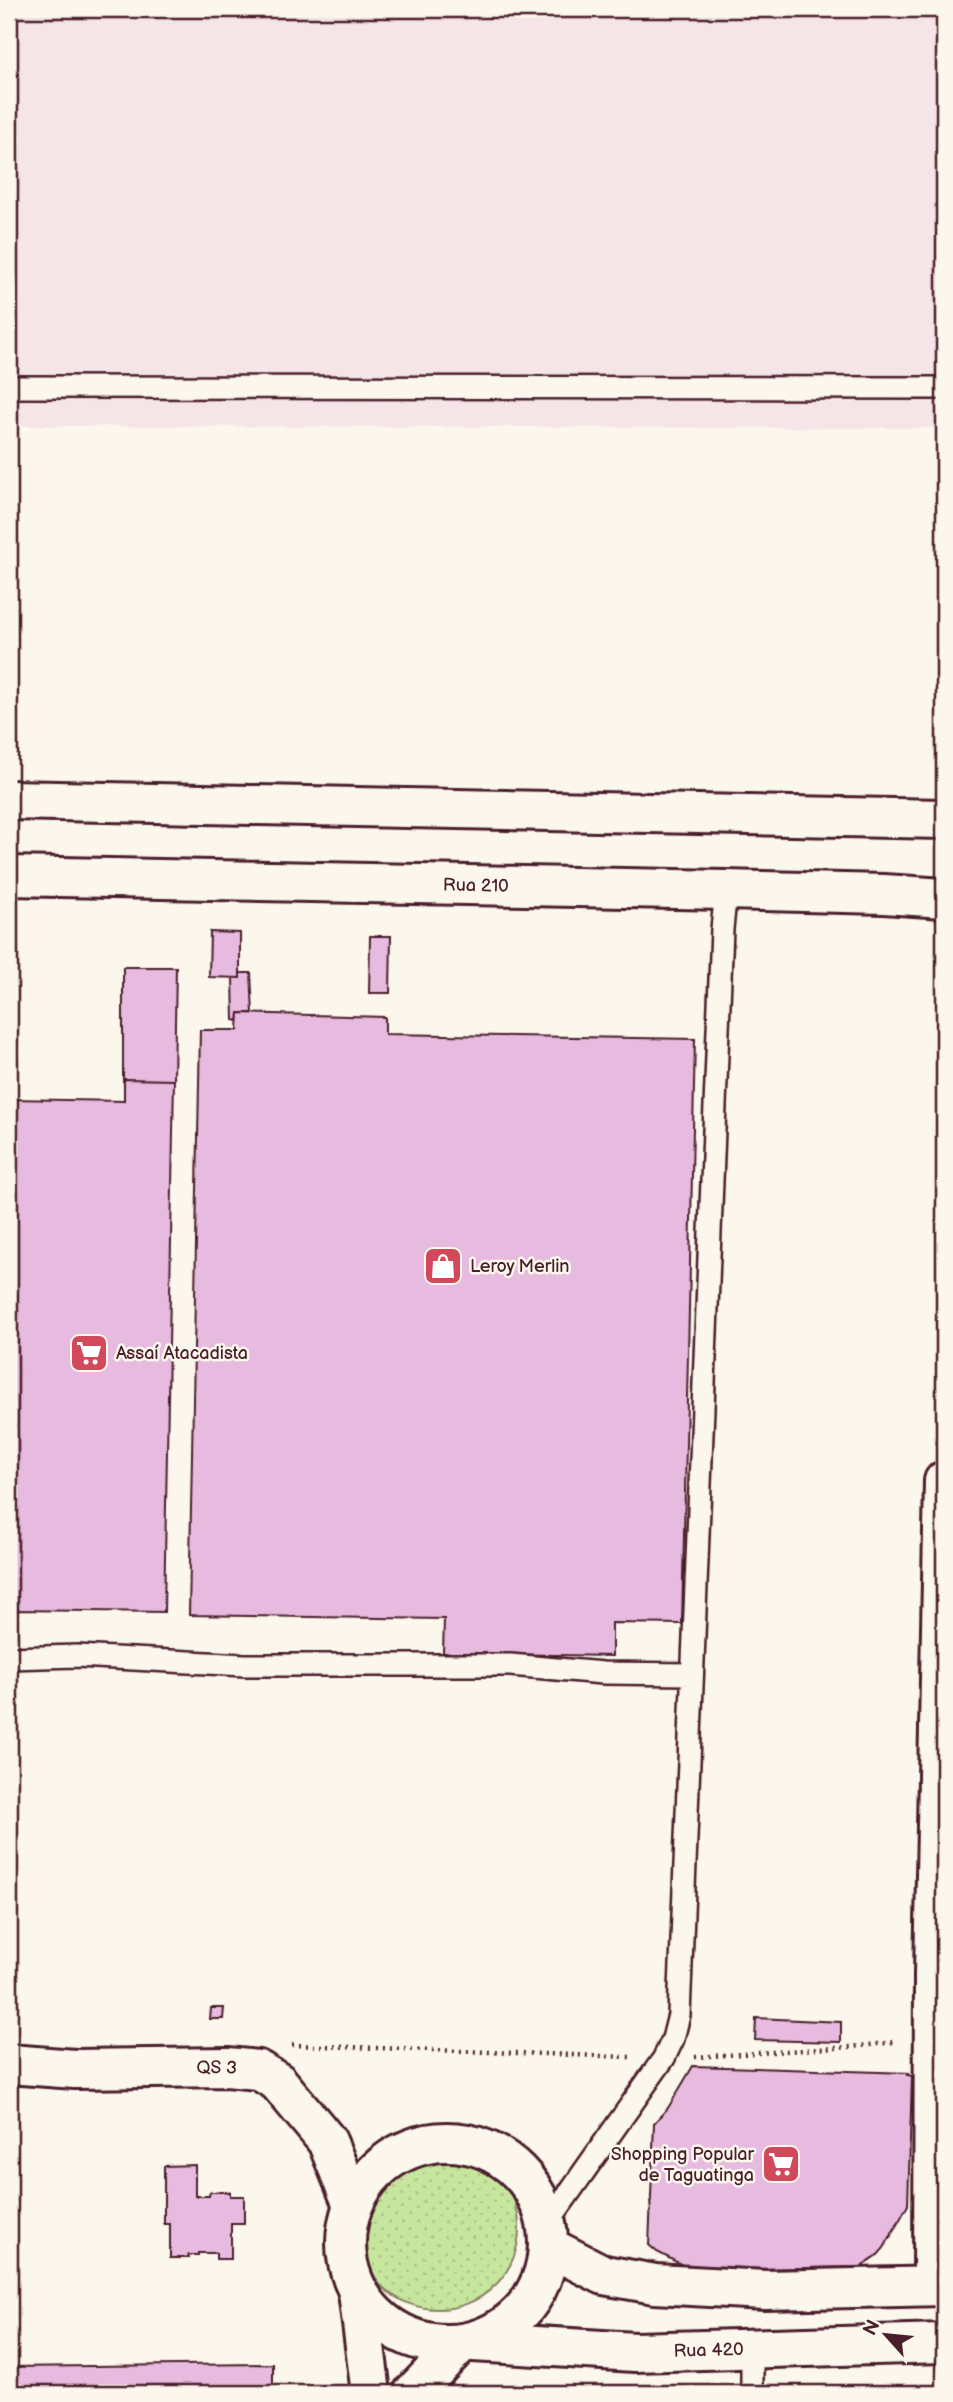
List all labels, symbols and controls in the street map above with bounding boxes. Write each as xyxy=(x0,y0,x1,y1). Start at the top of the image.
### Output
street label: Rua 210 xyxy=(443,874,509,896)
shop icon: Leroy Merlin xyxy=(422,1245,464,1287)
place label: Leroy Merlin xyxy=(470,1256,570,1277)
supermarket icon: Assaí Atacadista xyxy=(68,1332,110,1374)
place label: Assaí Atacadista xyxy=(116,1343,248,1364)
street label: QS 3 xyxy=(196,2056,238,2078)
supermarket icon: Shopping Popular de Taguatinga xyxy=(760,2143,802,2185)
place label: Shopping Popular de Taguatinga xyxy=(611,2144,754,2186)
north arrow xyxy=(852,2300,922,2370)
text: N xyxy=(859,2316,886,2340)
street label: Rua 420 xyxy=(673,2338,744,2361)

